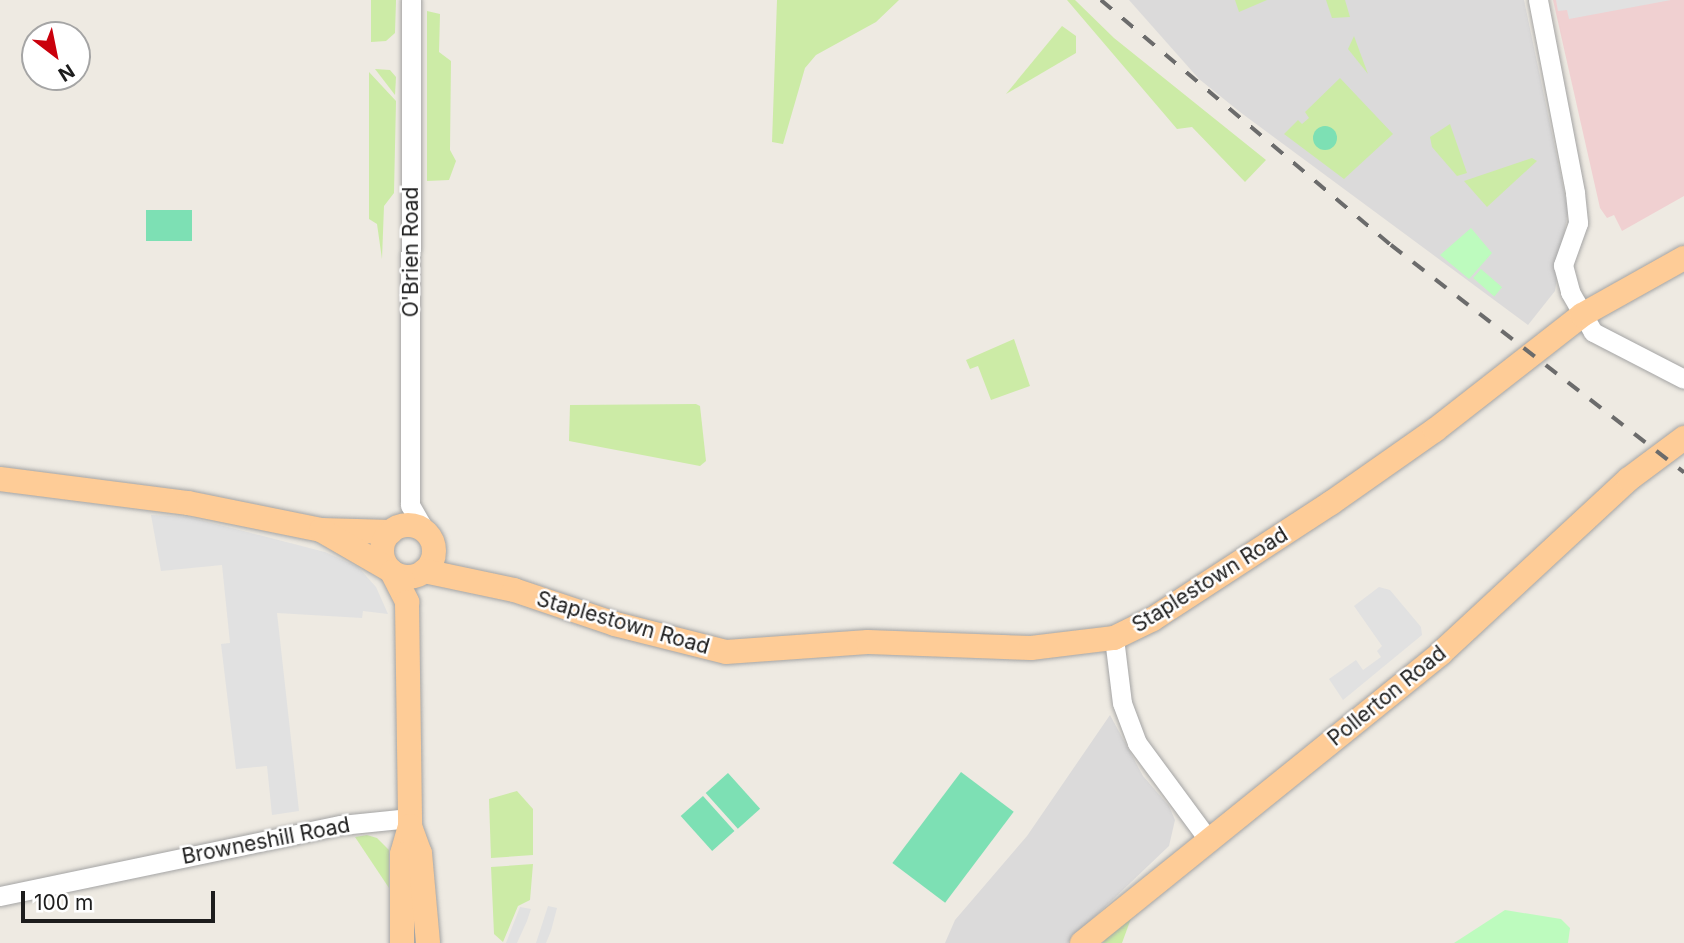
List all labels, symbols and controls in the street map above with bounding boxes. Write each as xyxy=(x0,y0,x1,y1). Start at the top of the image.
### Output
north arrow xyxy=(21,21,91,91)
text: N xyxy=(54,59,79,86)
street label: O'Brien Road xyxy=(398,187,424,317)
street label: Staplestown Road xyxy=(1128,522,1292,638)
street label: Staplestown Road xyxy=(534,586,712,660)
street label: Pollerton Road xyxy=(1323,641,1451,751)
street label: Browneshill Road xyxy=(180,812,352,870)
scale bar xyxy=(24,876,219,920)
text: 100 m xyxy=(34,890,93,915)

